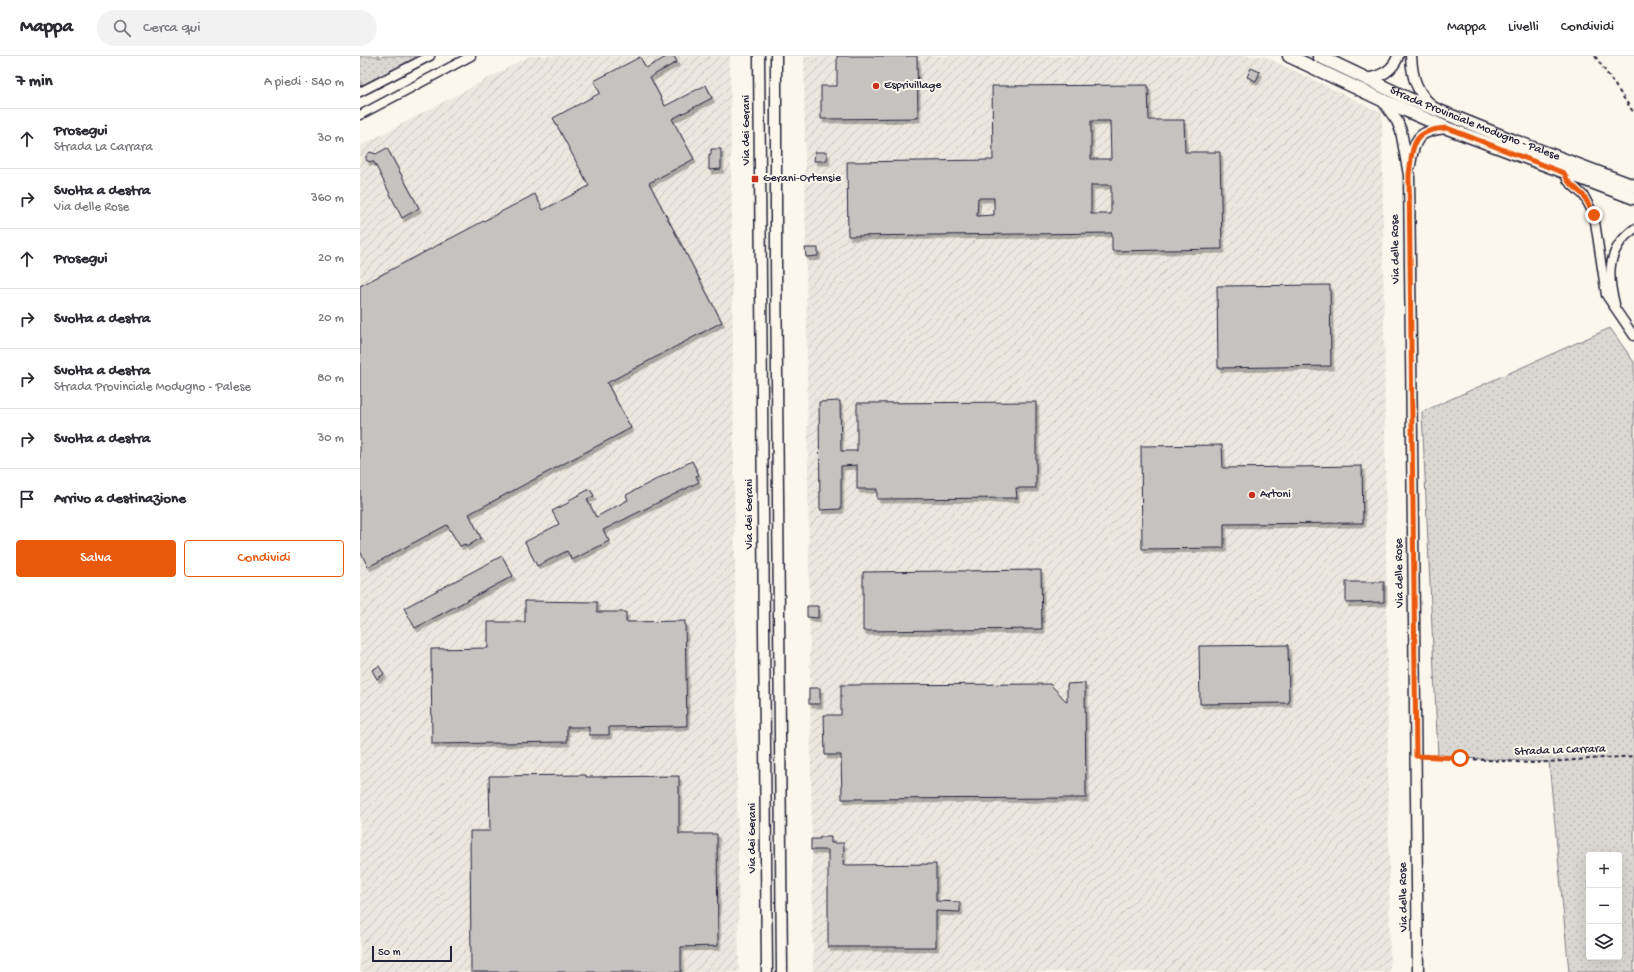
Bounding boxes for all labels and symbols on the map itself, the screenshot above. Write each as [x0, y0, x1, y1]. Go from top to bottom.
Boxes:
place label: Esprivillage [884, 79, 942, 93]
marker: Esprivillage [871, 81, 881, 91]
street label: Strada Provinciale Modugno - Palese [1387, 84, 1562, 165]
street label: Via dei Gerani [740, 94, 754, 166]
place label: Gerani-Ortensie [763, 172, 842, 186]
marker: Gerani-Ortensie [750, 174, 760, 184]
route end [1585, 206, 1603, 224]
street label: Via delle Rose [1388, 213, 1404, 285]
street label: Via dei Gerani [743, 478, 757, 550]
place label: Artoni [1260, 488, 1291, 502]
marker: Artoni [1247, 490, 1257, 500]
street label: Via delle Rose [1392, 537, 1408, 609]
street label: Strada La Carrara [1514, 742, 1606, 760]
route start [1451, 749, 1469, 767]
street label: Via dei Gerani [746, 802, 760, 874]
street label: Via delle Rose [1396, 861, 1412, 933]
scale bar [372, 944, 452, 963]

